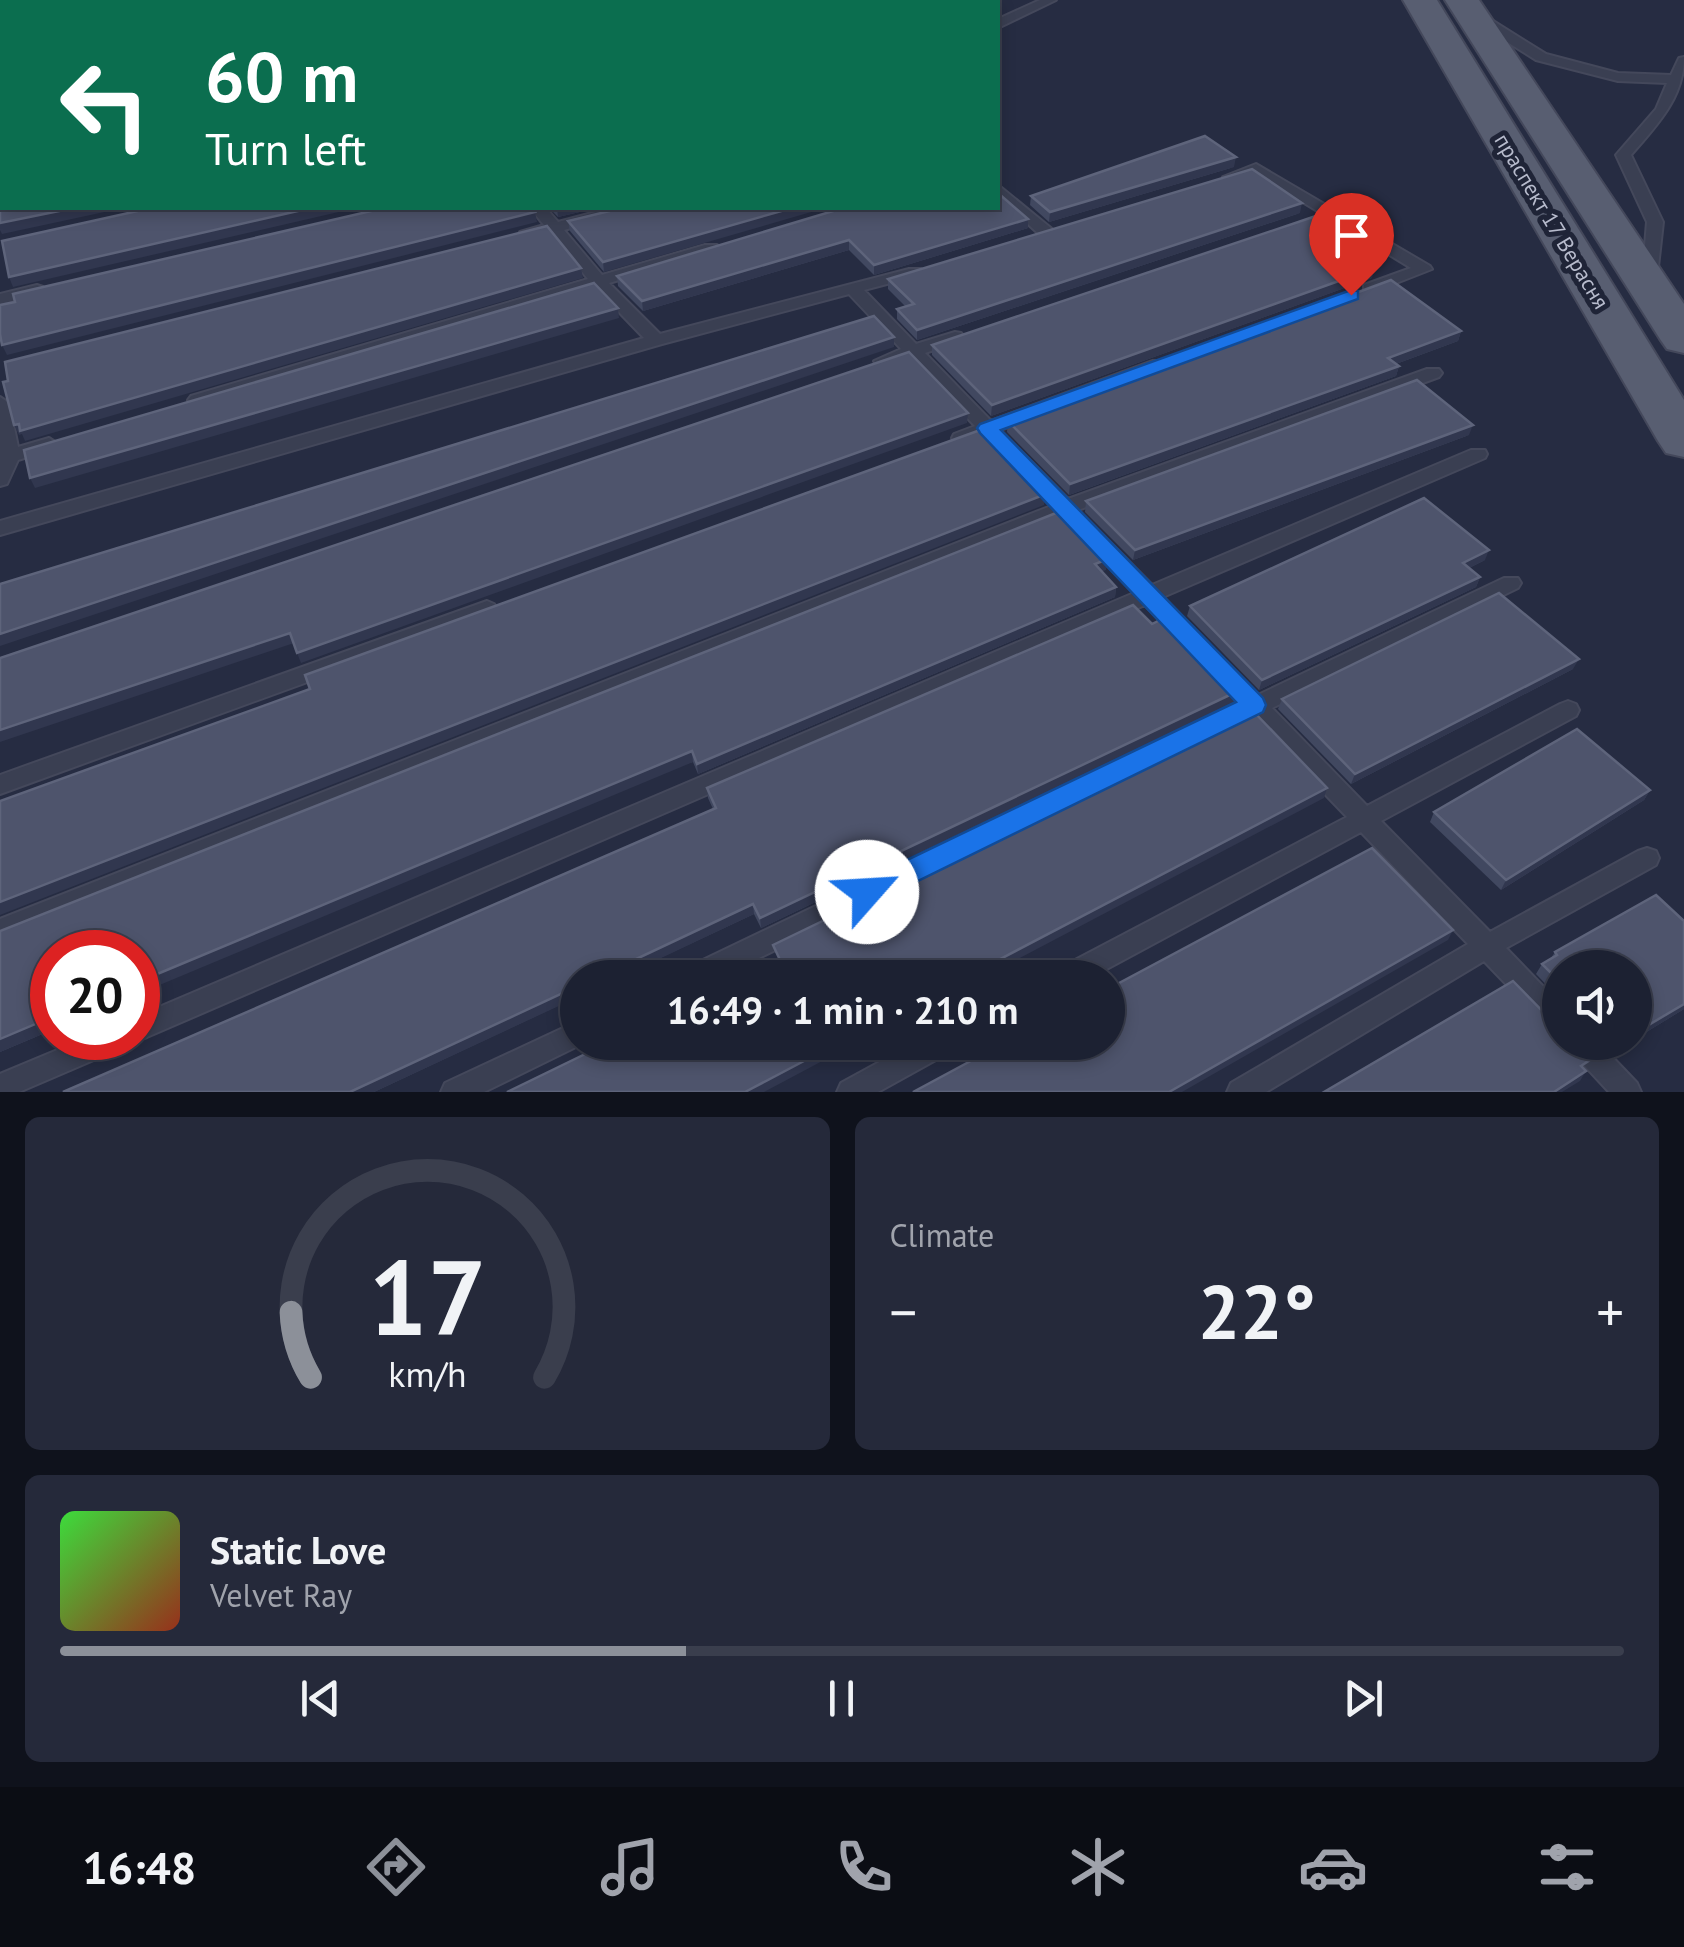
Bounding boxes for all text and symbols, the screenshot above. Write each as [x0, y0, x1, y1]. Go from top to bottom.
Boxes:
text: 60 m [205, 31, 358, 121]
icon: left [40, 40, 170, 170]
text: Turn left [205, 119, 366, 177]
street label: праспект 17 Верасня [1489, 128, 1615, 314]
pin [1309, 193, 1394, 296]
icon: arrive [1324, 208, 1379, 263]
position arrow [815, 840, 919, 944]
speed limit sign: 20 [30, 930, 160, 1060]
map controls [1542, 950, 1652, 1060]
button: sound [1542, 950, 1652, 1060]
text: 16:49 · 1 min · 210 m [667, 985, 1018, 1034]
text: Climate [890, 1214, 994, 1256]
text: 17 [368, 1229, 486, 1364]
text: 22° [1198, 1263, 1316, 1360]
text: − [890, 1276, 917, 1347]
text: + [1596, 1276, 1624, 1347]
text: km/h [388, 1351, 466, 1397]
text: Static Love [210, 1525, 386, 1574]
text: Velvet Ray [210, 1574, 352, 1616]
icon: previous [293, 1671, 348, 1726]
icon: pause [814, 1671, 869, 1726]
icon: next [1336, 1671, 1391, 1726]
icon: directions [361, 1832, 431, 1902]
icon: music [595, 1832, 665, 1902]
icon: phone [829, 1832, 899, 1902]
icon: climate [1063, 1832, 1133, 1902]
icon: car [1298, 1832, 1368, 1902]
icon: filters [1532, 1832, 1602, 1902]
text: 16:48 [82, 1838, 196, 1896]

